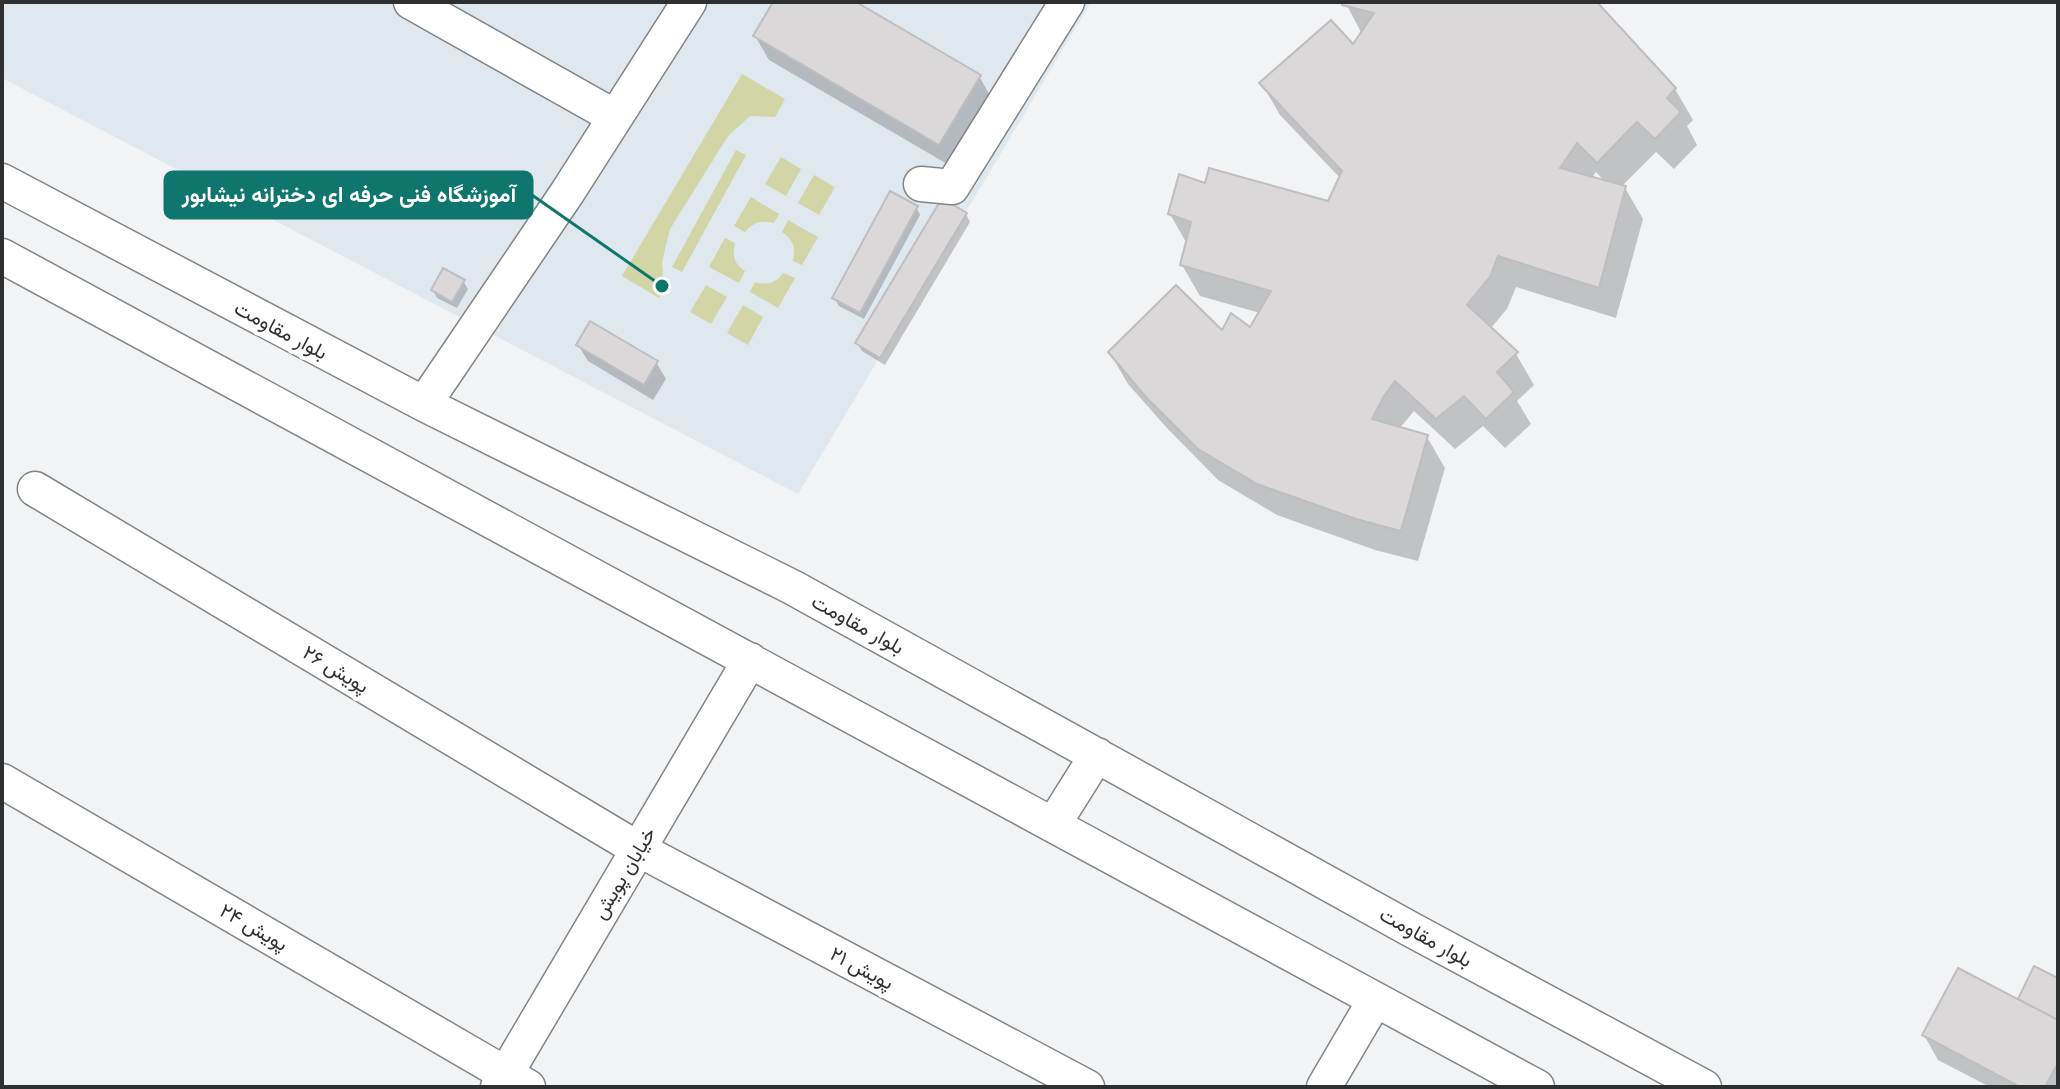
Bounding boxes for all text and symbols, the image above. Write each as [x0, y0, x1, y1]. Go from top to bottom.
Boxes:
callout: آموزشگاه فنی حرفه ای دخترانه نیشابور [165, 172, 532, 218]
text: آموزشگاه فنی حرفه ای دخترانه نیشابور [181, 178, 518, 208]
street label: بلوار مقاومت [230, 294, 333, 365]
street label: بلوار مقاومت [807, 587, 909, 660]
street label: پویش ۲۶ [298, 638, 374, 700]
street label: خیابان پویش [585, 822, 663, 924]
street label: پویش ۲۴ [215, 896, 293, 958]
street label: بلوار مقاومت [1375, 900, 1477, 973]
street label: پویش ۲۱ [825, 940, 899, 996]

